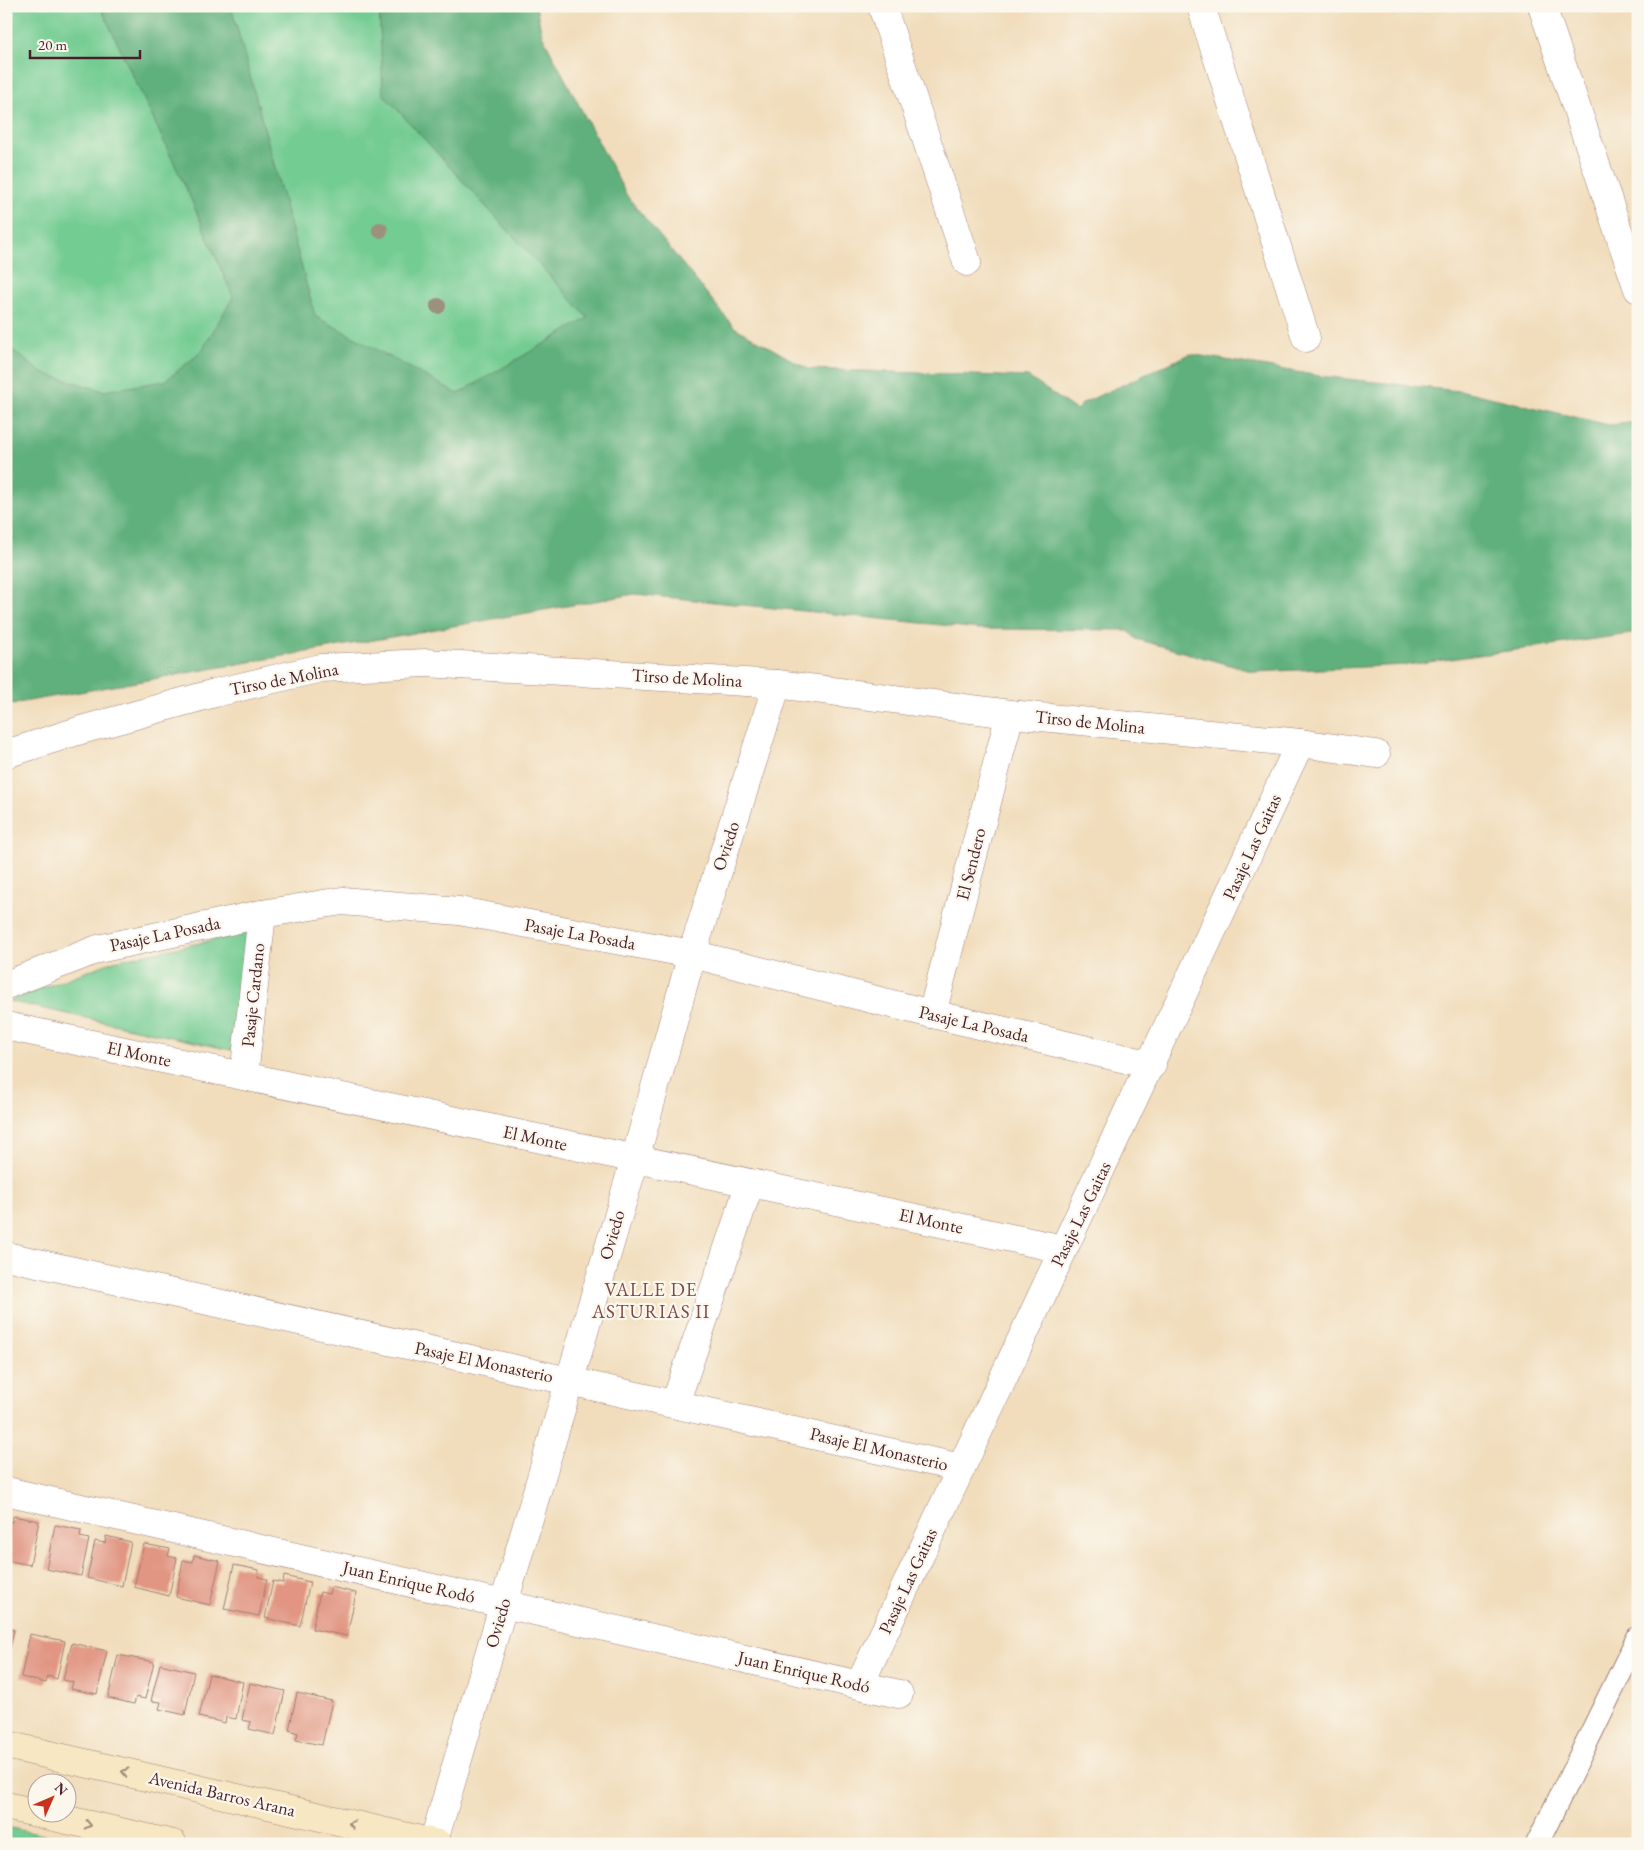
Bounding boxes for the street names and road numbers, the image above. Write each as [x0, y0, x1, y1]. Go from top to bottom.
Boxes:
street label: Tirso de Molina [227, 657, 341, 700]
street label: Tirso de Molina [631, 663, 744, 692]
street label: Tirso de Molina [1034, 704, 1147, 739]
street label: Pasaje Las Gaitas [1217, 790, 1286, 903]
street label: Oviedo [707, 818, 744, 874]
street label: El Sendero [950, 825, 991, 903]
street label: Pasaje La Posada [108, 910, 223, 956]
street label: Pasaje La Posada [523, 912, 638, 955]
street label: Pasaje Cardano [236, 942, 269, 1048]
street label: Pasaje La Posada [917, 1000, 1032, 1048]
street label: El Monte [105, 1036, 173, 1072]
street label: El Monte [501, 1120, 569, 1156]
street label: Pasaje Las Gaitas [1045, 1157, 1116, 1270]
street label: El Monte [897, 1203, 965, 1239]
street label: Oviedo [593, 1207, 630, 1262]
street label: Pasaje El Monasterio [413, 1336, 556, 1387]
street label: Pasaje El Monasterio [808, 1421, 951, 1476]
street label: Pasaje Las Gaitas [873, 1524, 942, 1637]
street label: Juan Enrique Rodó [339, 1555, 478, 1608]
street label: Oviedo [479, 1595, 516, 1650]
street label: Juan Enrique Rodó [734, 1645, 873, 1698]
street label: Avenida Barros Arana [146, 1765, 299, 1822]

